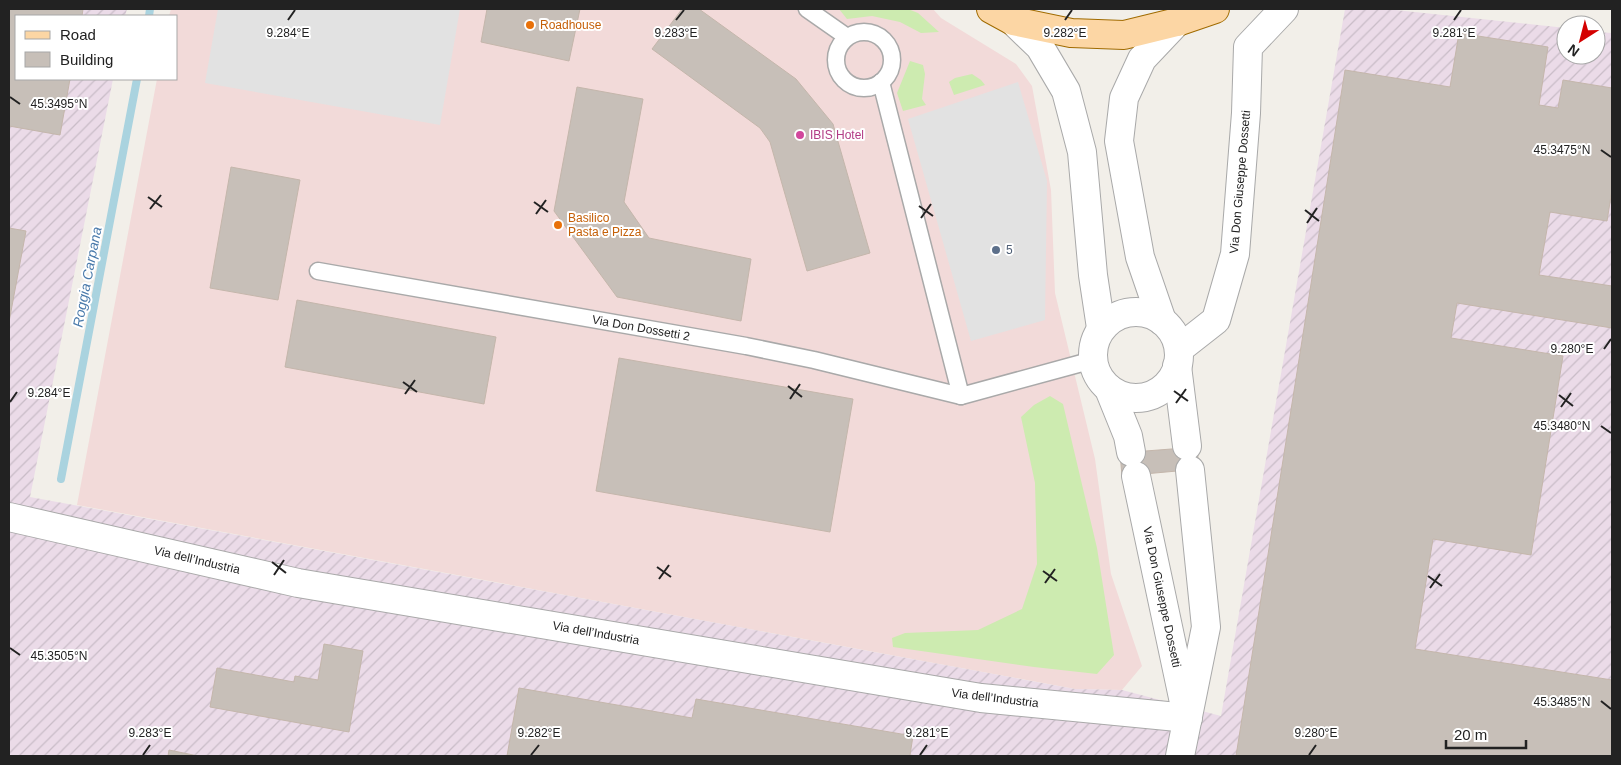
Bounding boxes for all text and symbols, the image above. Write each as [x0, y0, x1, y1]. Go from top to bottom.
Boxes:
legend [15, 15, 178, 80]
north arrow [1556, 15, 1606, 65]
place label: Roadhouse [540, 18, 602, 32]
marker: Roadhouse [524, 19, 536, 31]
text: Road [60, 26, 96, 43]
text: 9.284°E [267, 26, 309, 40]
text: 9.283°E [655, 26, 697, 40]
text: 9.282°E [1044, 26, 1086, 40]
text: 9.281°E [1433, 26, 1475, 40]
text: N [1565, 41, 1582, 60]
text: Building [60, 51, 113, 68]
text: 45.3495°N [31, 97, 87, 111]
street label: Via Don Giuseppe Dossetti [1227, 110, 1253, 254]
place label: IBIS Hotel [810, 128, 864, 142]
marker: IBIS Hotel [794, 129, 806, 141]
text: 45.3475°N [1534, 143, 1590, 157]
place label: Basilico Pasta e Pizza [568, 211, 642, 239]
marker: Basilico Pasta e Pizza [552, 219, 564, 231]
water label: Roggia Carpana [69, 225, 105, 329]
place label: 5 [1006, 243, 1013, 257]
marker: 5 [990, 244, 1002, 256]
street label: Via Don Dossetti 2 [591, 312, 691, 344]
text: 9.280°E [1551, 342, 1593, 356]
text: 9.284°E [28, 386, 70, 400]
text: 45.3480°N [1534, 419, 1590, 433]
street label: Via Don Giuseppe Dossetti [1140, 525, 1184, 669]
street label: Via dell’Industria [153, 543, 242, 577]
street label: Via dell’Industria [552, 618, 641, 648]
text: 45.3505°N [31, 649, 87, 663]
street label: Via dell’Industria [951, 686, 1040, 710]
text: 45.3485°N [1534, 695, 1590, 709]
scale bar [1446, 718, 1526, 750]
text: 9.283°E [129, 726, 171, 740]
text: 9.282°E [518, 726, 560, 740]
text: 9.281°E [906, 726, 948, 740]
text: 9.280°E [1295, 726, 1337, 740]
text: 20 m [1454, 726, 1487, 743]

